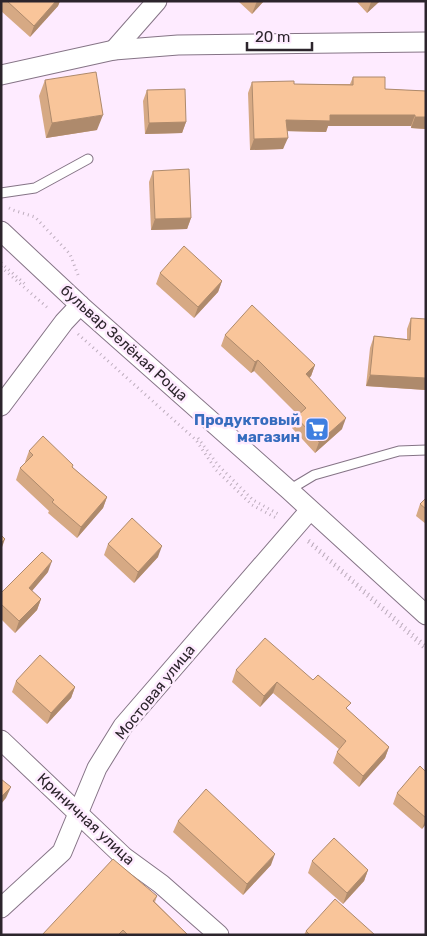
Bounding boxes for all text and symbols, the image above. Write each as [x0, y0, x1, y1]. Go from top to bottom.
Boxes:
scale bar [247, 20, 312, 52]
text: 20 m [255, 28, 290, 46]
street label: бульвар Зелёная Роща [57, 281, 191, 405]
place label: Продуктовый магазин [194, 411, 300, 446]
supermarket icon: Продуктовый магазин [304, 416, 330, 442]
street label: Мостовая улица [111, 641, 199, 743]
street label: Криничная улица [34, 769, 138, 869]

